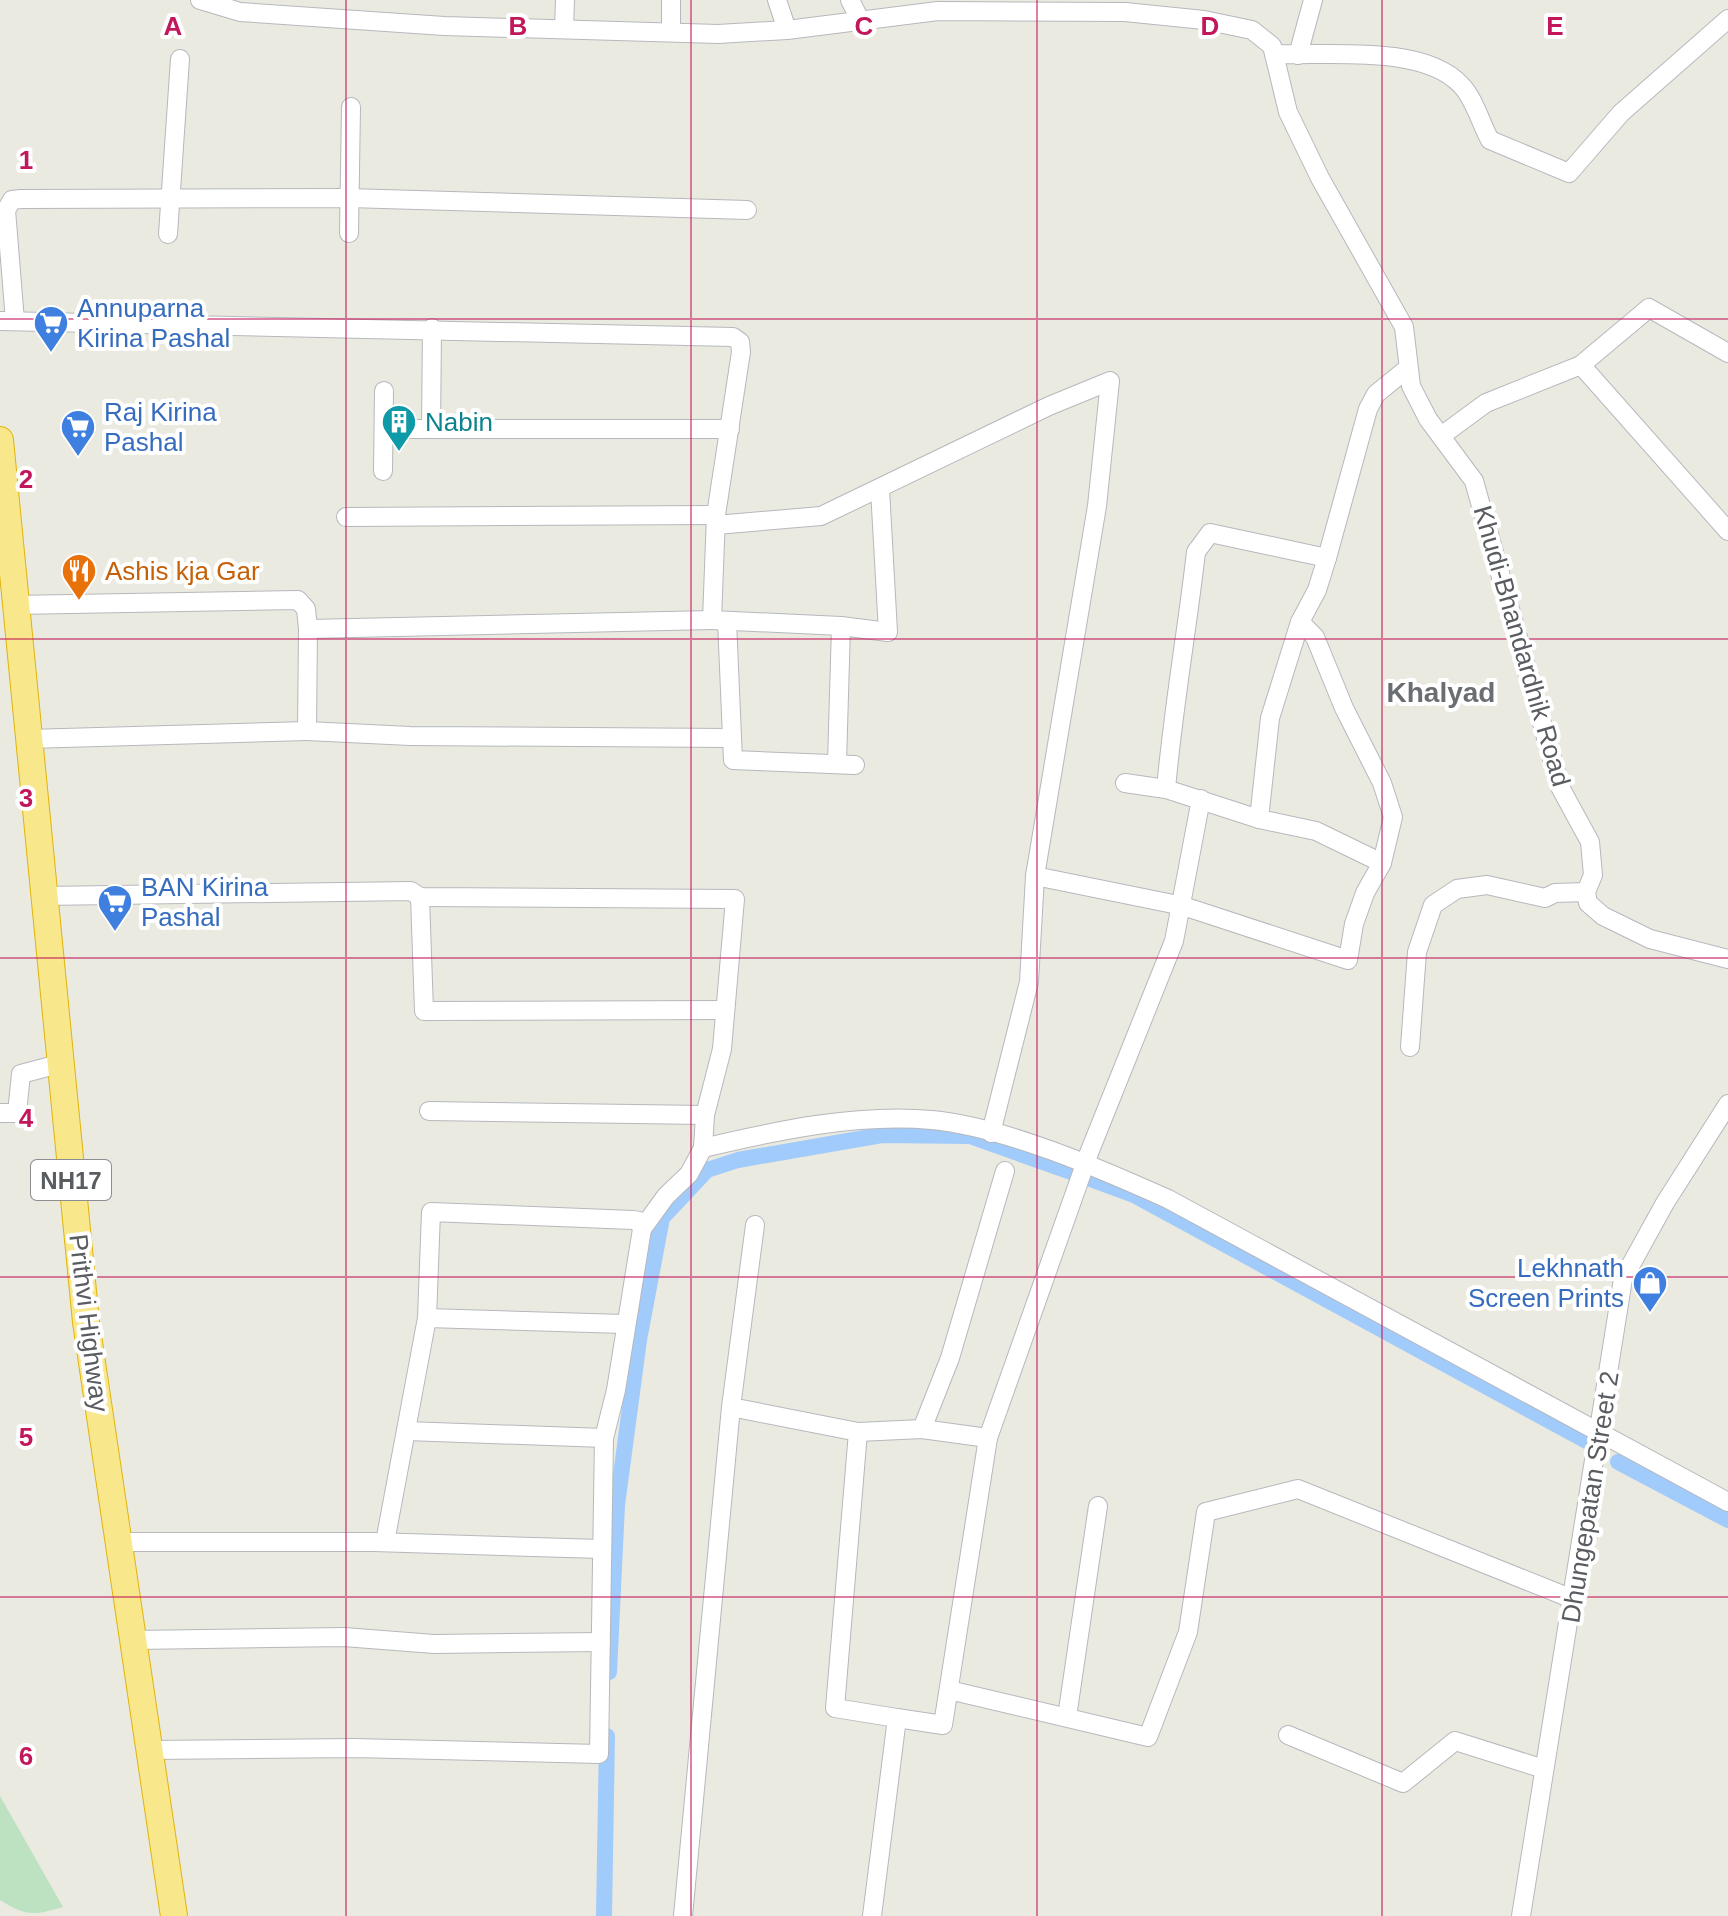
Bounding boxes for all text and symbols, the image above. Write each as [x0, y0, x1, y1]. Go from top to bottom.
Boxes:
text: A [164, 11, 183, 41]
text: B [509, 11, 527, 41]
text: C [855, 11, 874, 41]
text: D [1201, 11, 1219, 41]
text: E [1546, 11, 1564, 41]
text: 1 [19, 145, 33, 175]
place label: Annuparna Kirina Pashal [77, 293, 230, 353]
supermarket icon: Annuparna Kirina Pashal [32, 304, 70, 354]
place label: Raj Kirina Pashal [104, 397, 217, 457]
building icon: Nabin [380, 403, 418, 453]
place label: Nabin [425, 407, 493, 437]
supermarket icon: Raj Kirina Pashal [59, 408, 97, 458]
text: 2 [19, 464, 33, 494]
street label: Khudi-Bhandardhik Road [1468, 502, 1576, 790]
restaurant icon: Ashis kja Gar [60, 552, 98, 602]
place label: Ashis kja Gar [105, 556, 260, 586]
district label: Khalyad [1387, 677, 1495, 708]
text: 3 [19, 783, 33, 813]
place label: BAN Kirina Pashal [141, 872, 269, 932]
supermarket icon: BAN Kirina Pashal [96, 883, 134, 933]
text: 4 [19, 1103, 34, 1133]
road number: NH17 [31, 1160, 111, 1200]
street label: Prithvi Highway [63, 1232, 115, 1414]
place label: Lekhnath Screen Prints [1468, 1253, 1624, 1313]
shop icon: Lekhnath Screen Prints [1631, 1264, 1669, 1314]
street label: Dhungepatan Street 2 [1555, 1369, 1625, 1625]
text: 5 [19, 1422, 33, 1452]
text: 6 [19, 1741, 33, 1771]

